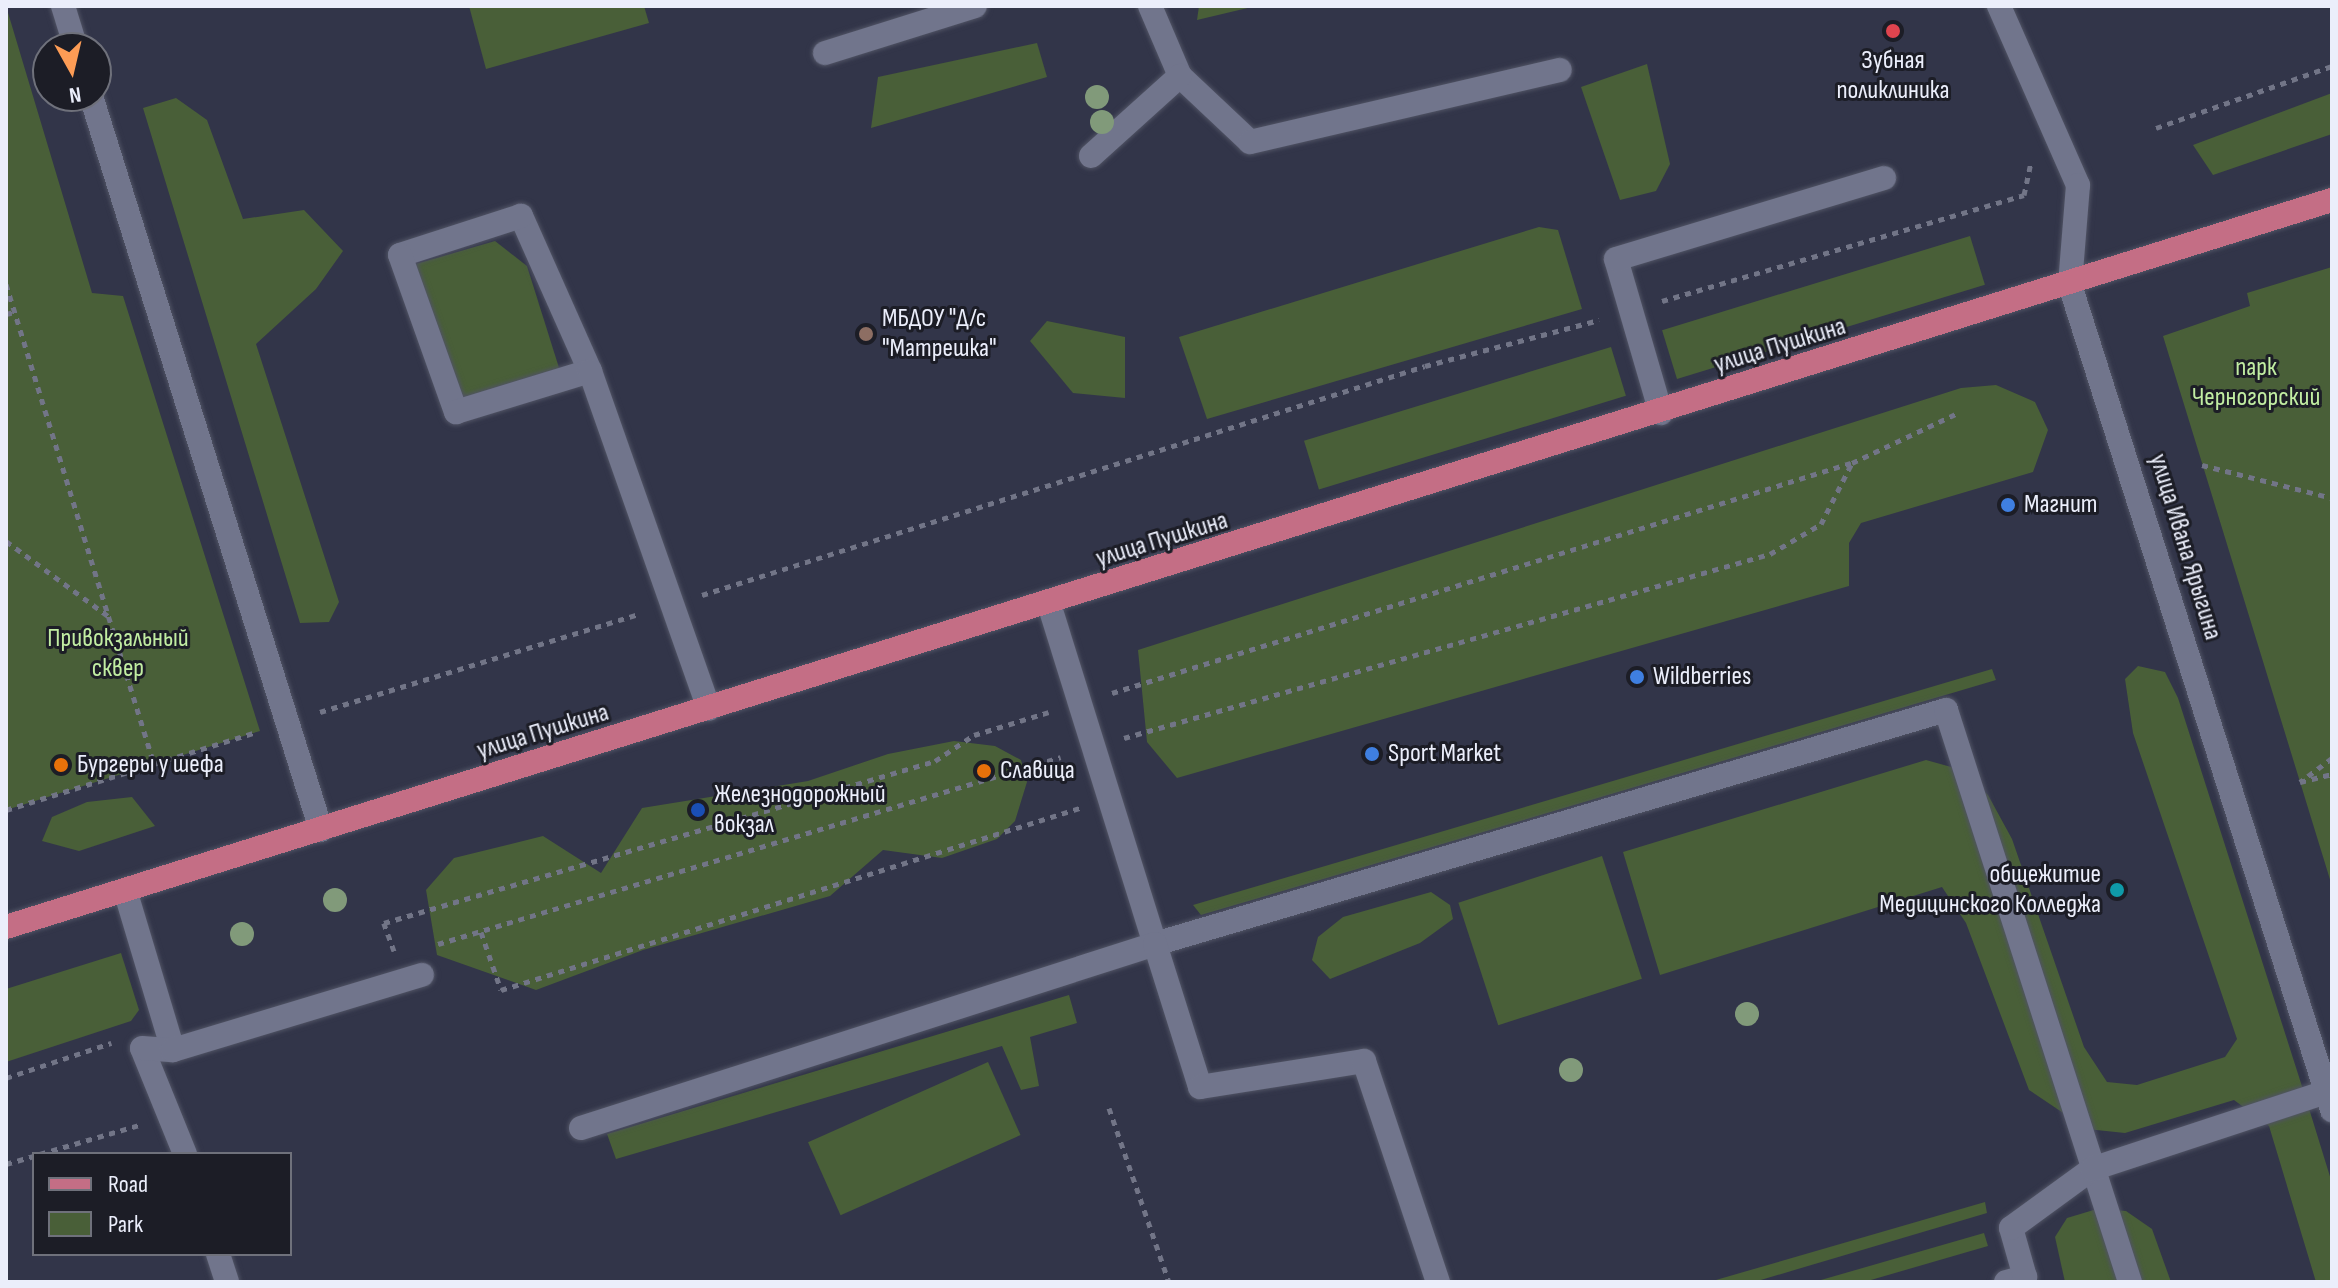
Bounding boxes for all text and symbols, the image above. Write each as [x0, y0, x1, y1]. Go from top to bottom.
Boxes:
marker: Зубная поликлиника [1882, 20, 1904, 42]
north arrow [32, 32, 112, 112]
place label: Зубная поликлиника [1836, 45, 1950, 106]
text: N [67, 80, 83, 108]
place label: МБДОУ "Д/с "Матрешка" [882, 303, 997, 364]
street label: улица Пушкина [1710, 311, 1850, 381]
marker: МБДОУ "Д/с "Матрешка" [857, 325, 875, 343]
park label: парк Черногорский [2192, 352, 2320, 414]
street label: улица Ивана Ярыгина [2142, 450, 2228, 644]
place label: Магнит [2024, 489, 2097, 521]
marker: Магнит [1999, 496, 2017, 514]
street label: улица Пушкина [1092, 505, 1232, 575]
park label: Привокзальный сквер [47, 623, 189, 684]
place label: Wildberries [1653, 661, 1751, 693]
marker: Wildberries [1628, 668, 1646, 686]
street label: улица Пушкина [473, 697, 613, 767]
place label: Sport Market [1388, 738, 1501, 770]
marker: Sport Market [1363, 745, 1381, 763]
place label: Бургеры у шефа [77, 749, 224, 781]
place label: Славица [1000, 755, 1075, 787]
marker: Бургеры у шефа [52, 756, 70, 774]
marker: Славица [975, 762, 993, 780]
place label: Железнодорожный вокзал [714, 779, 886, 840]
marker: Железнодорожный вокзал [689, 801, 707, 819]
place label: общежитие Медицинского Колледжа [1879, 859, 2101, 920]
marker: общежитие Медицинского Колледжа [2108, 881, 2126, 899]
legend [32, 1152, 292, 1256]
text: Road [108, 1170, 148, 1199]
text: Park [108, 1210, 143, 1239]

